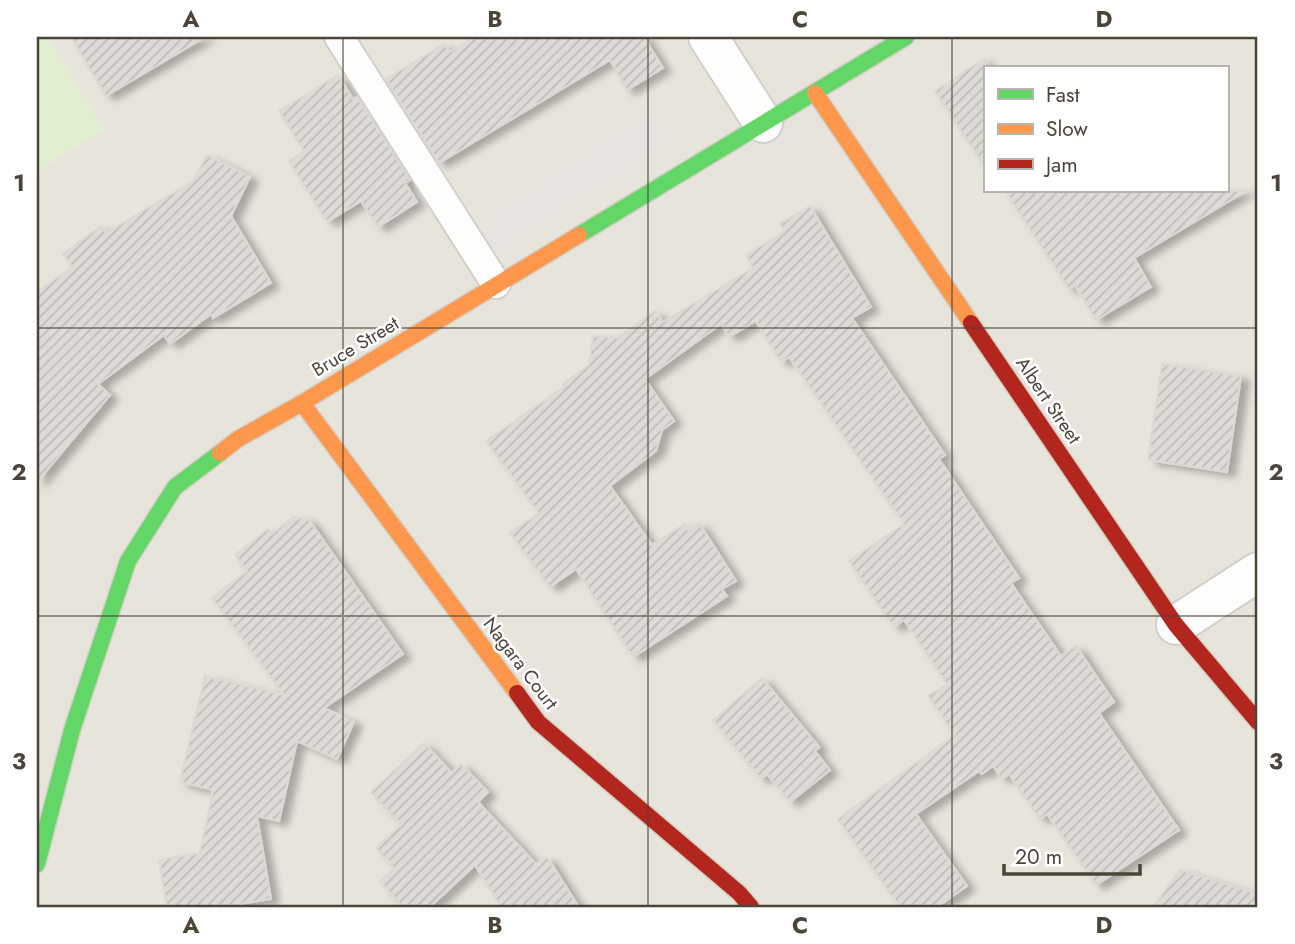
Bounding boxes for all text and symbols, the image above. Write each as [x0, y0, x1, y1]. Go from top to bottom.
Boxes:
text: A [182, 2, 200, 36]
text: B [487, 2, 503, 36]
text: C [792, 2, 808, 36]
text: D [1096, 2, 1113, 36]
legend [984, 66, 1228, 192]
text: Fast [1046, 80, 1079, 110]
text: Slow [1046, 114, 1088, 144]
text: Jam [1043, 150, 1078, 180]
text: 1 [13, 166, 25, 200]
text: 1 [1270, 166, 1282, 200]
street label: Bruce Street [307, 310, 404, 383]
street label: Albert Street [1010, 351, 1088, 449]
text: 2 [11, 455, 27, 489]
text: 2 [1268, 455, 1284, 489]
street label: Nagara Court [477, 611, 565, 716]
text: 3 [12, 744, 26, 778]
text: 3 [1269, 744, 1283, 778]
scale bar [1004, 832, 1141, 876]
text: 20 m [1015, 842, 1062, 872]
text: A [182, 908, 200, 942]
text: B [487, 908, 503, 942]
text: C [792, 908, 808, 942]
text: D [1096, 908, 1113, 942]

